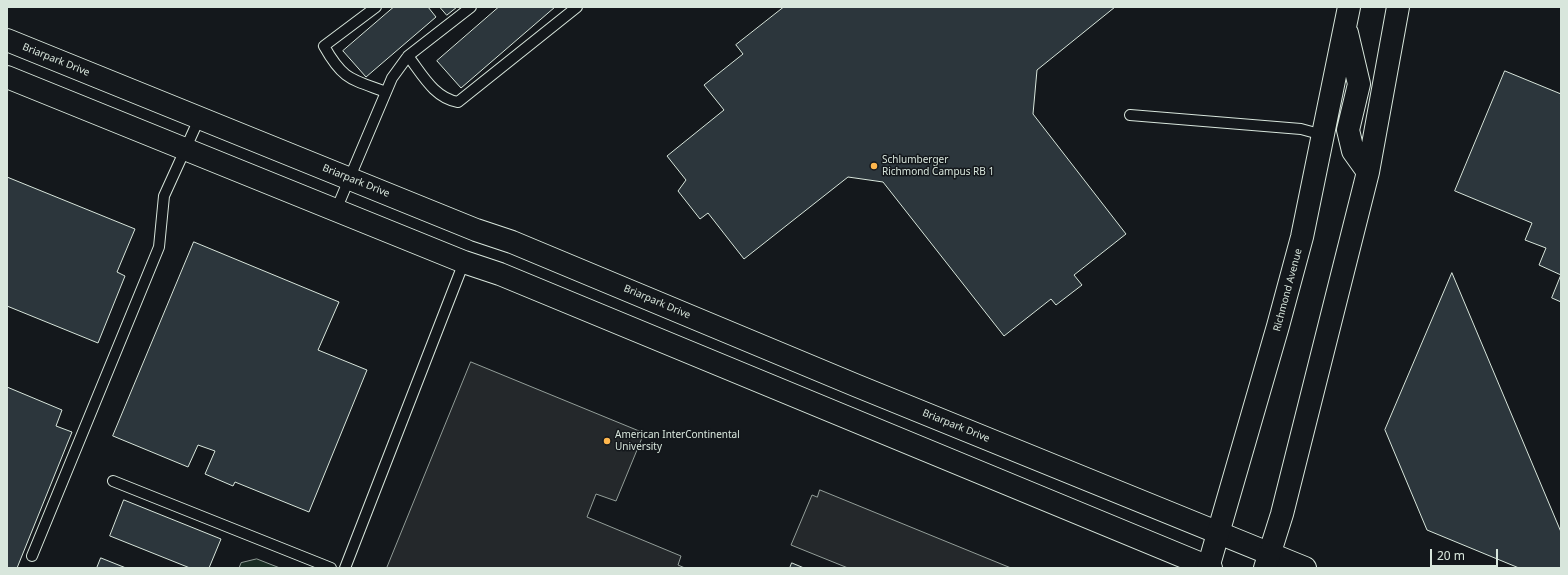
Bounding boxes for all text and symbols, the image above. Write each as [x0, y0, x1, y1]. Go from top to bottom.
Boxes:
street label: Briarpark Drive [21, 41, 91, 79]
place label: Schlumberger Richmond Campus RB 1 [882, 154, 994, 178]
marker: Schlumberger Richmond Campus RB 1 [869, 161, 879, 171]
street label: Briarpark Drive [321, 162, 391, 200]
street label: Richmond Avenue [1271, 247, 1305, 333]
street label: Briarpark Drive [622, 283, 692, 321]
street label: Briarpark Drive [921, 407, 991, 445]
place label: American InterContinental University [615, 429, 740, 452]
marker: American InterContinental University [602, 436, 612, 446]
scale bar [1432, 541, 1500, 567]
text: 20 m [1437, 547, 1465, 564]

